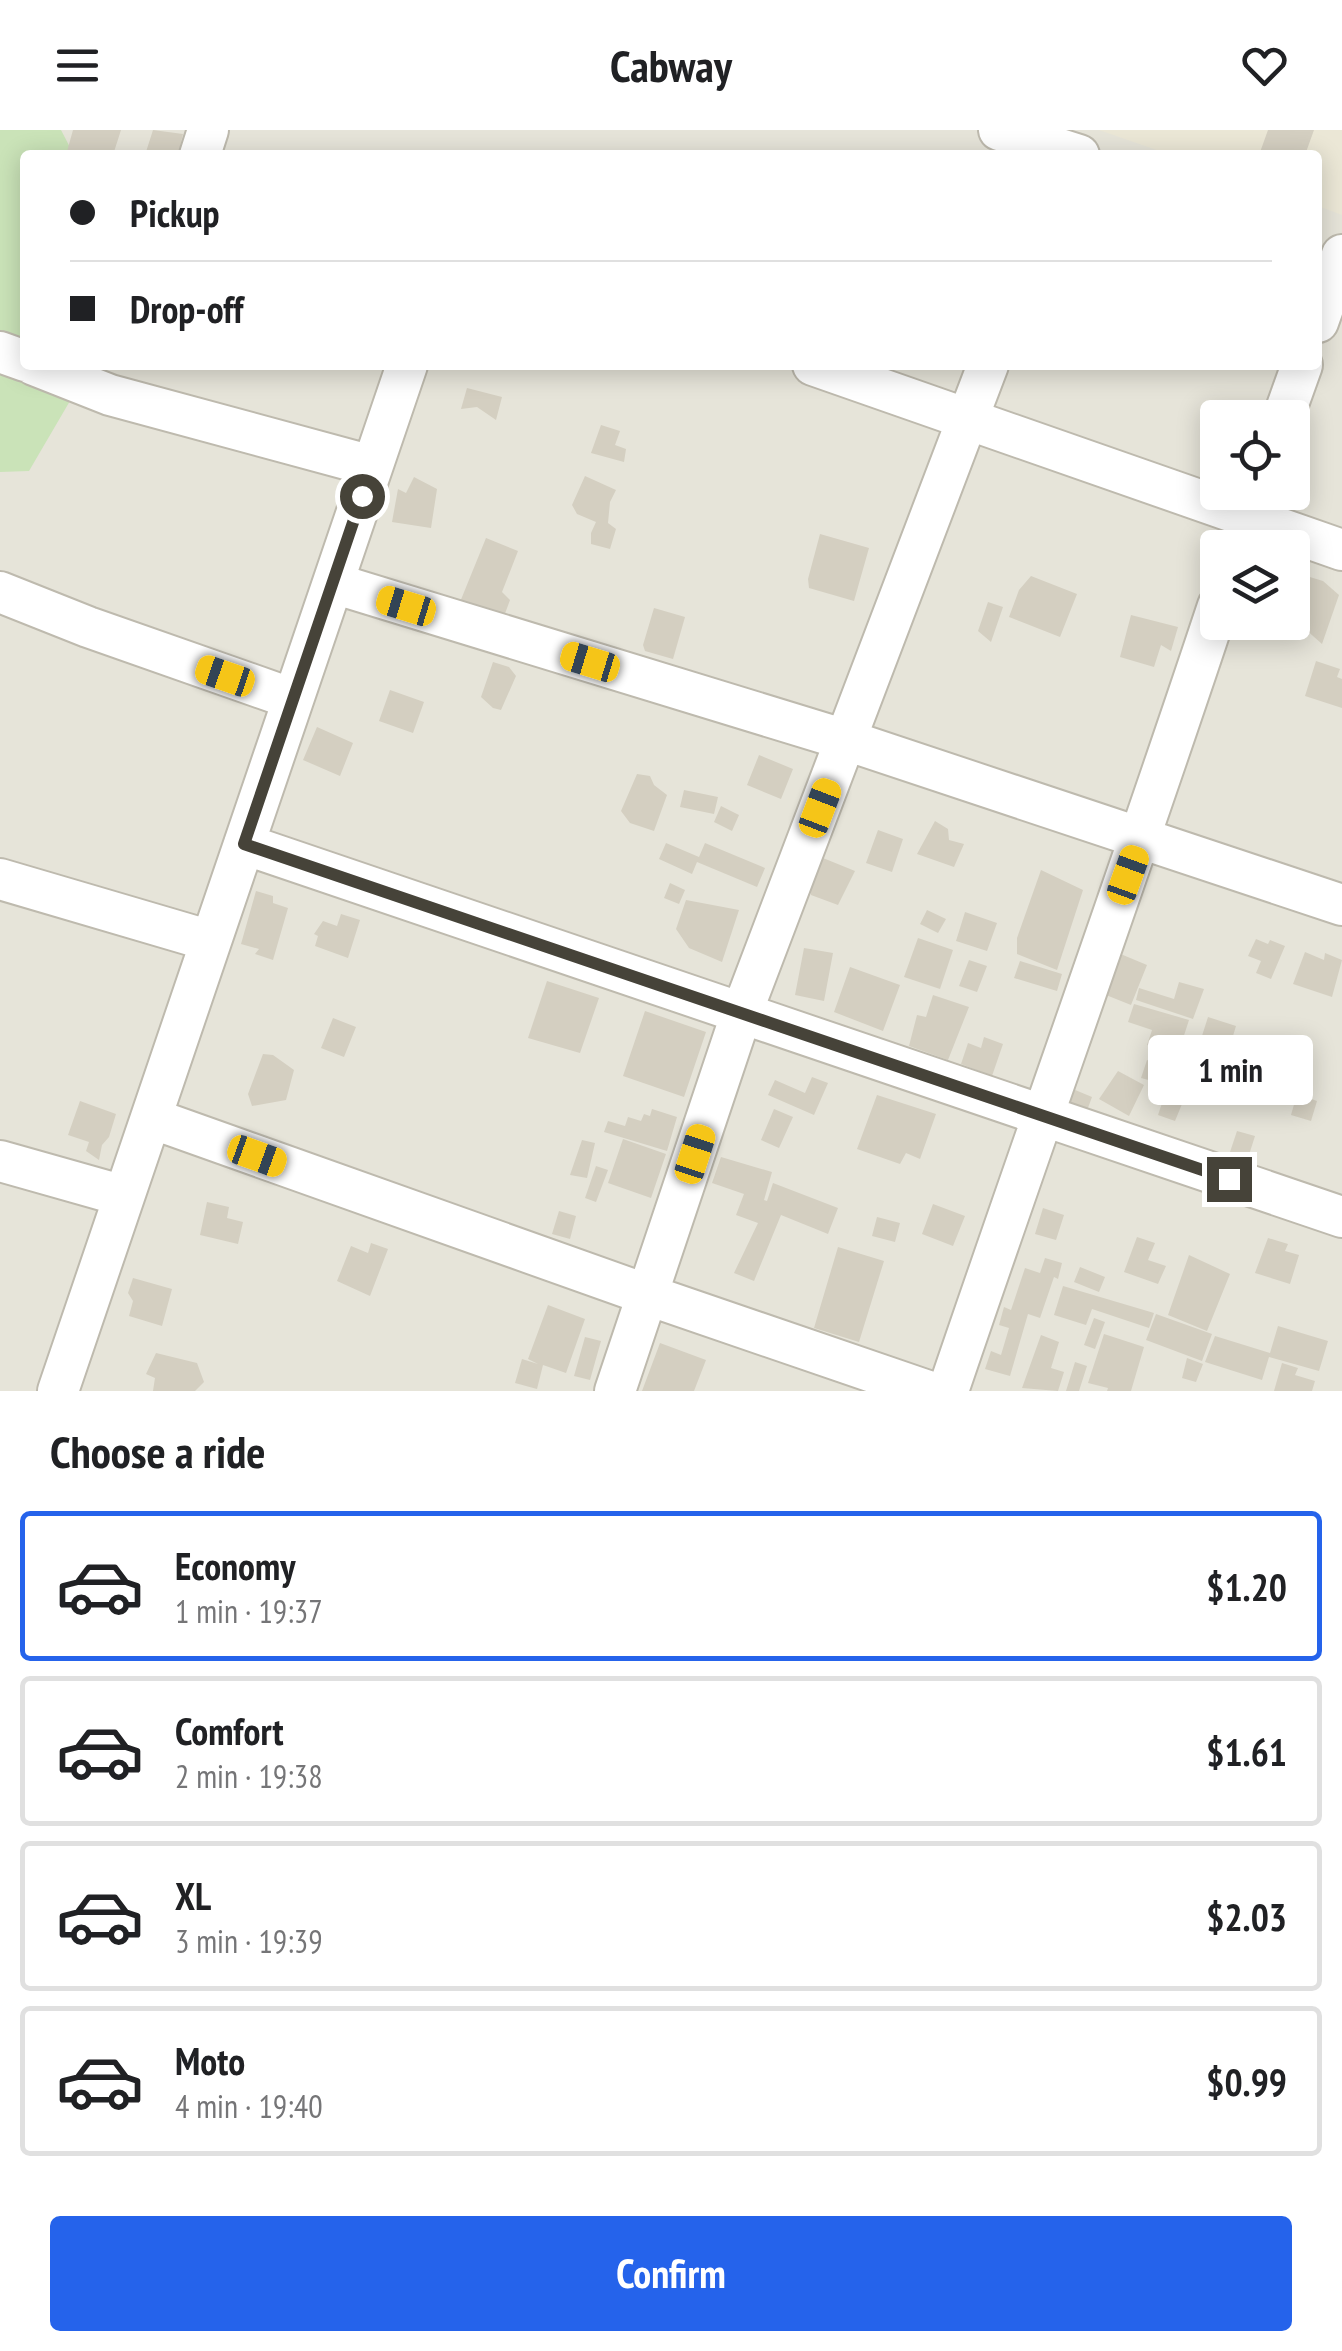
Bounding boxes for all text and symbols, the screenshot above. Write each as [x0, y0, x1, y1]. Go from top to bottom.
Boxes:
text: Cabway [610, 36, 732, 94]
icon: menu [50, 38, 105, 93]
icon: heart [1237, 38, 1292, 93]
text: Pickup [130, 188, 220, 237]
text: Drop-off [130, 284, 244, 333]
map controls [1200, 400, 1310, 640]
button: locate [1200, 400, 1310, 510]
route start [340, 474, 385, 519]
button: layers [1200, 530, 1310, 640]
car [373, 583, 439, 629]
car [557, 639, 623, 685]
car [192, 652, 258, 700]
car [795, 775, 845, 841]
car [1104, 842, 1152, 908]
callout: 1 min [1146, 1034, 1312, 1104]
text: 1 min [1198, 1049, 1263, 1091]
car [671, 1121, 719, 1187]
car [224, 1132, 290, 1180]
route end [1207, 1157, 1252, 1202]
text: Choose a ride [50, 1422, 265, 1480]
icon: car [55, 1541, 145, 1631]
text: Economy [175, 1541, 295, 1590]
text: $1.20 [1206, 1562, 1287, 1611]
text: 1 min · 19:37 [175, 1590, 323, 1632]
icon: car [55, 1706, 145, 1796]
text: Comfort [175, 1706, 284, 1755]
text: $1.61 [1206, 1727, 1287, 1776]
text: 2 min · 19:38 [175, 1755, 323, 1797]
icon: car [55, 1871, 145, 1961]
text: XL [175, 1871, 211, 1920]
text: $2.03 [1206, 1892, 1287, 1941]
text: 3 min · 19:39 [175, 1920, 323, 1962]
icon: car [55, 2036, 145, 2126]
text: Moto [175, 2036, 245, 2085]
text: $0.99 [1206, 2057, 1287, 2106]
text: 4 min · 19:40 [175, 2085, 323, 2127]
button: Confirm [50, 2216, 1292, 2331]

